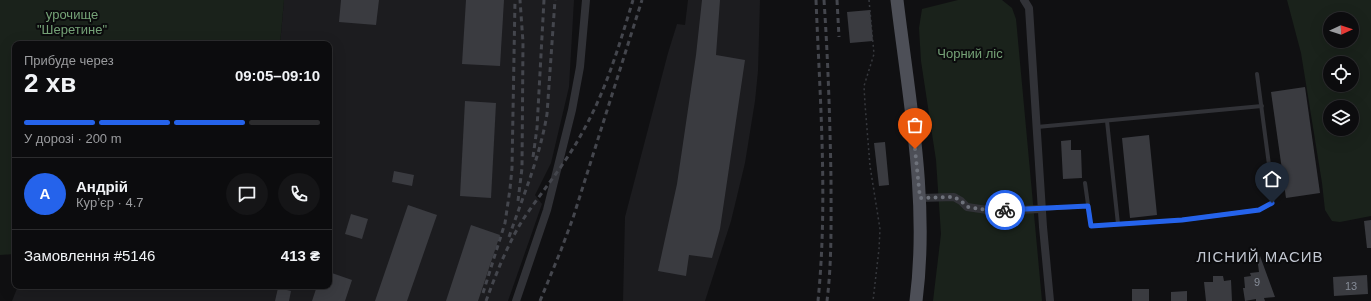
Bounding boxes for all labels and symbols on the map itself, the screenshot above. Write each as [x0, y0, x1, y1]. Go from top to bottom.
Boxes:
park label: урочище "Шеретине" [37, 7, 107, 37]
north arrow [1323, 12, 1359, 48]
park label: Чорний ліс [937, 46, 1003, 61]
pin [898, 108, 932, 149]
pin [1255, 162, 1289, 203]
courier [985, 190, 1025, 230]
district label: ЛІСНИЙ МАСИВ [1196, 248, 1324, 265]
house number: 9 [1254, 276, 1260, 288]
house number: 13 [1345, 280, 1357, 292]

